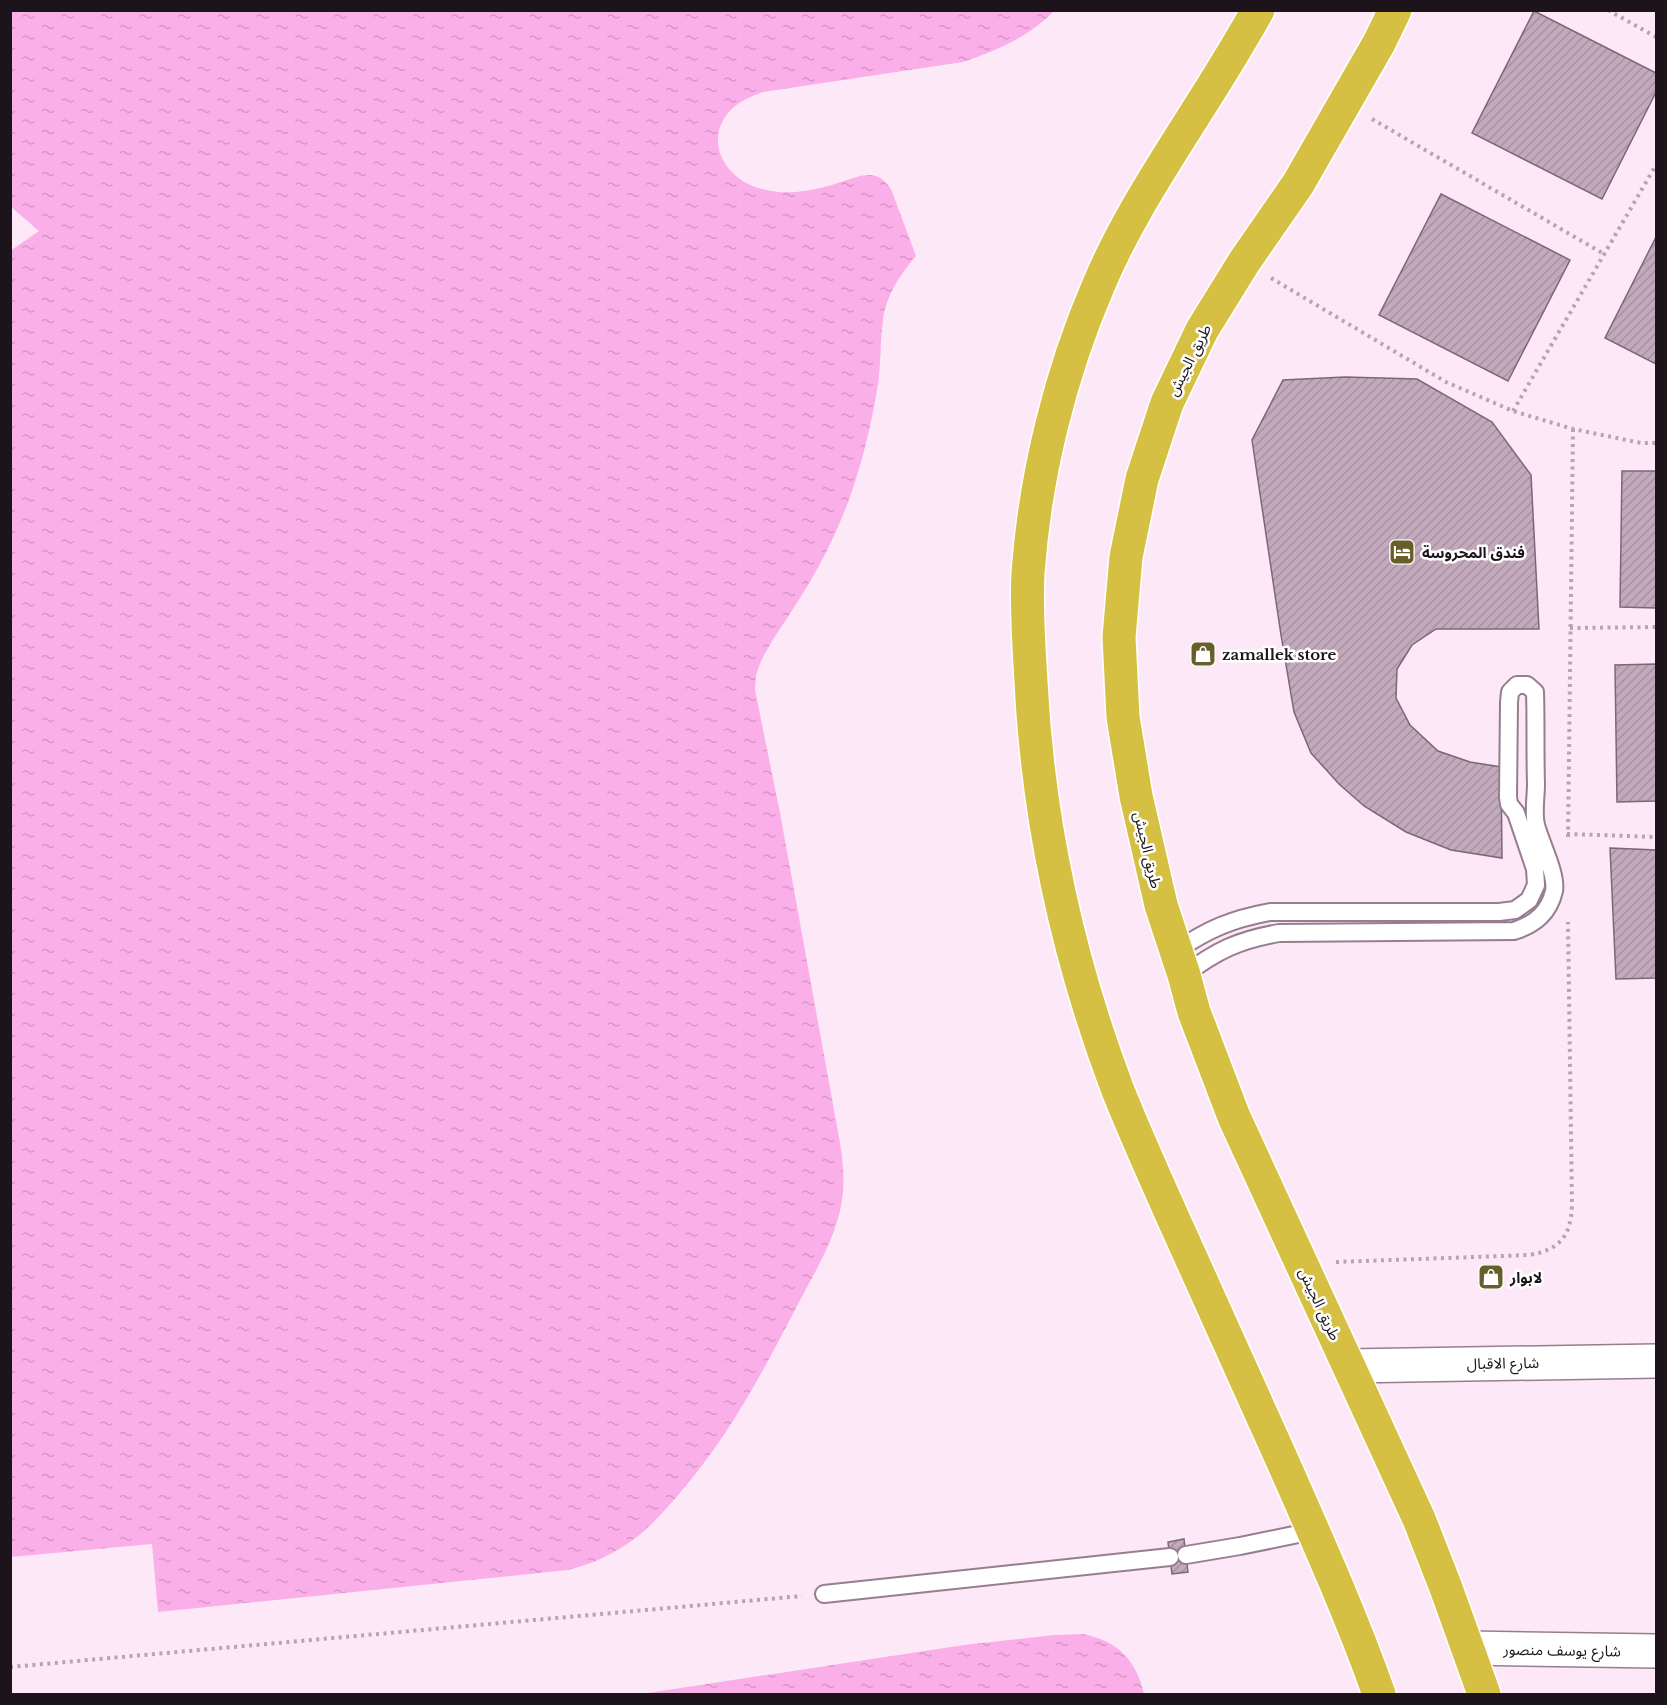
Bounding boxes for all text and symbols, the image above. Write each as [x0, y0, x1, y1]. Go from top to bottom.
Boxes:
street label: طريق الجيش [1163, 321, 1216, 400]
hotel icon: فندق المحروسة [1387, 537, 1417, 567]
place label: فندق المحروسة [1422, 543, 1525, 562]
shop icon: zamallek store [1188, 639, 1218, 669]
place label: zamallek store [1222, 645, 1336, 664]
street label: طريق الجيش [1129, 810, 1166, 890]
shop icon: لابوار [1476, 1262, 1506, 1292]
street label: طريق الجيش [1294, 1265, 1345, 1344]
place label: لابوار [1509, 1268, 1542, 1287]
street label: شارع الاقبال [1467, 1353, 1540, 1376]
street label: شارع يوسف منصور [1502, 1639, 1621, 1664]

